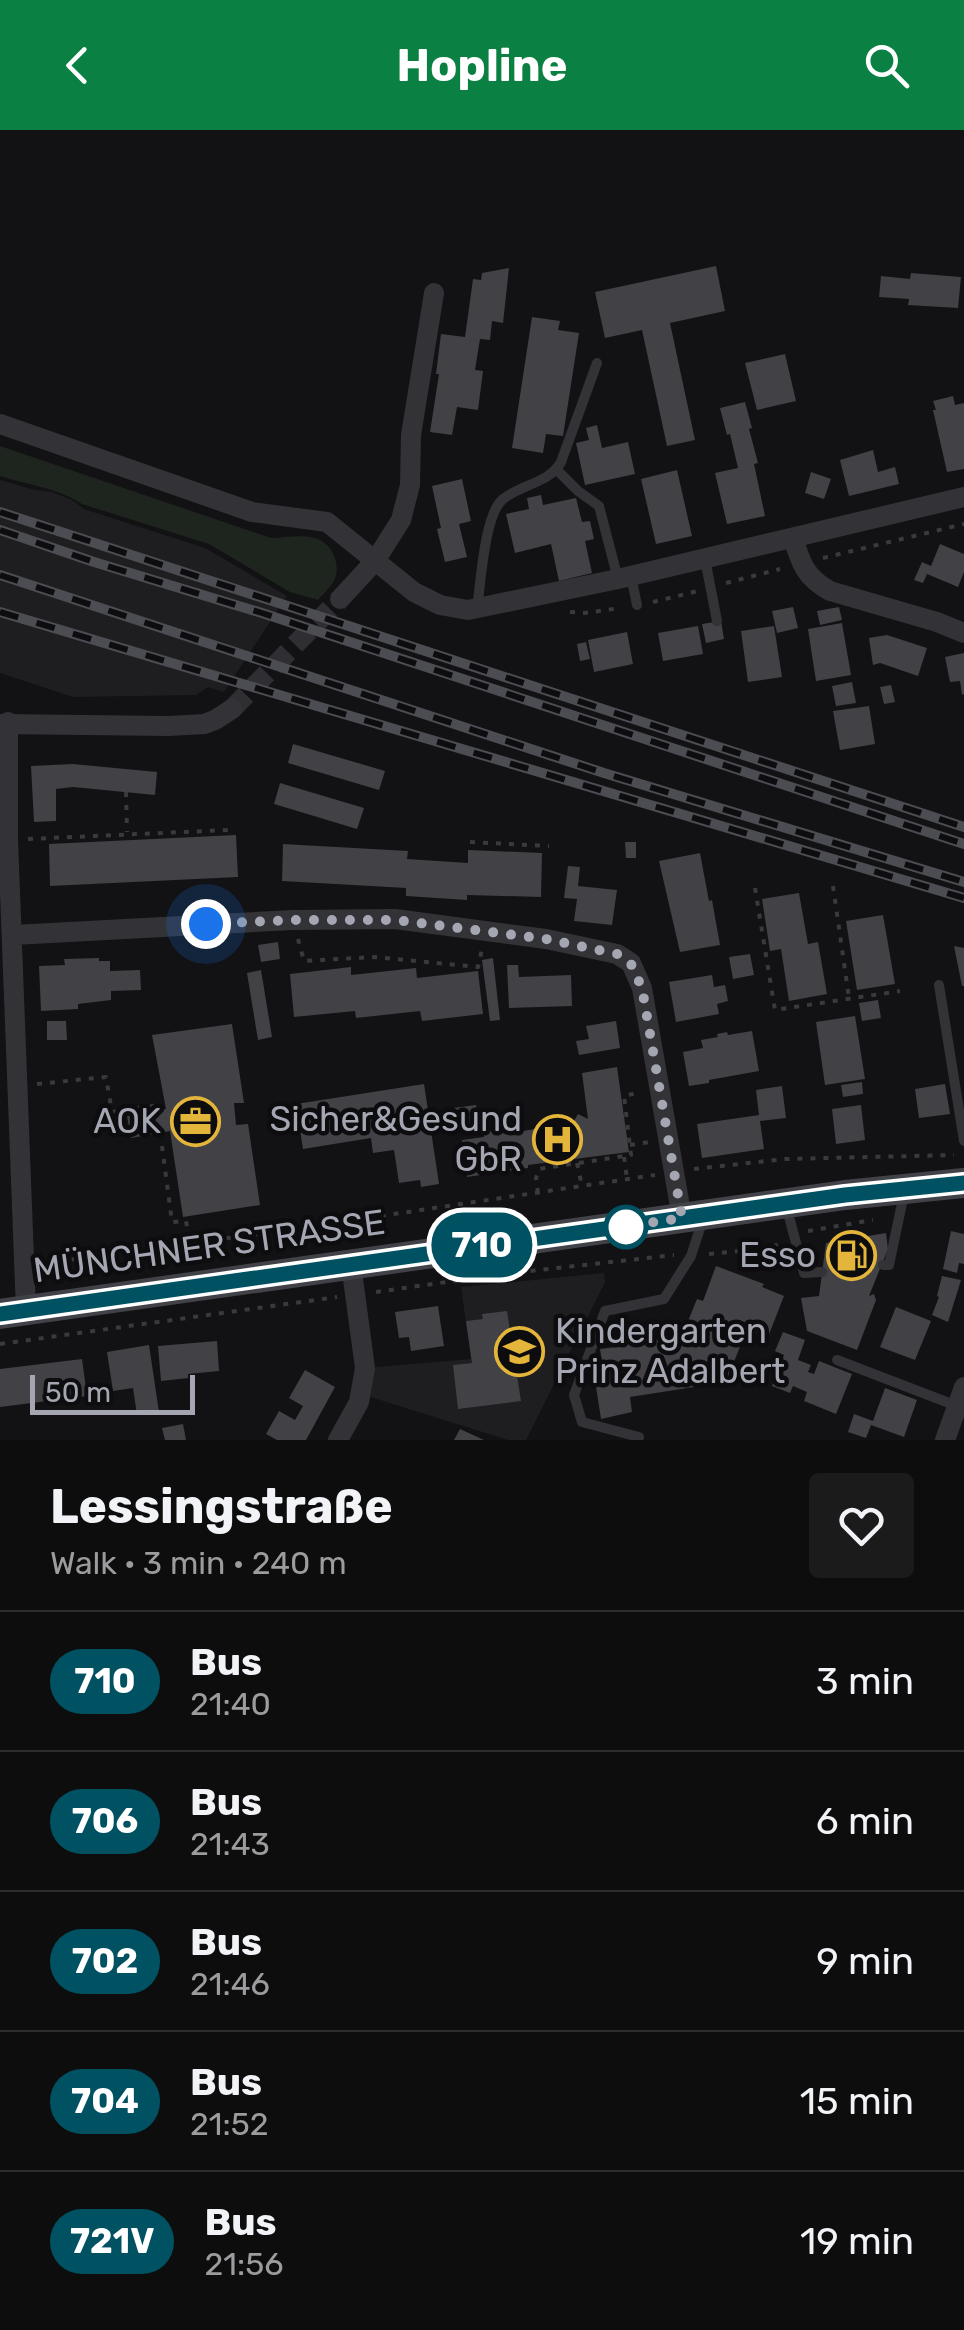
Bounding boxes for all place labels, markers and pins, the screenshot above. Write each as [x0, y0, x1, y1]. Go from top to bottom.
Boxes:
office icon: AOK [170, 1095, 222, 1147]
place label: Sicher&Gesund GbR [270, 1098, 522, 1180]
place label: AOK [93, 1100, 161, 1142]
hospital icon: Sicher&Gesund GbR [531, 1113, 583, 1165]
unlabelled marker [605, 1206, 647, 1248]
fuel station icon: Esso [825, 1229, 877, 1281]
place label: Esso [739, 1234, 816, 1276]
place label: Kindergarten Prinz Adalbert [555, 1310, 785, 1392]
school or university icon: Kindergarten Prinz Adalbert [494, 1325, 546, 1377]

